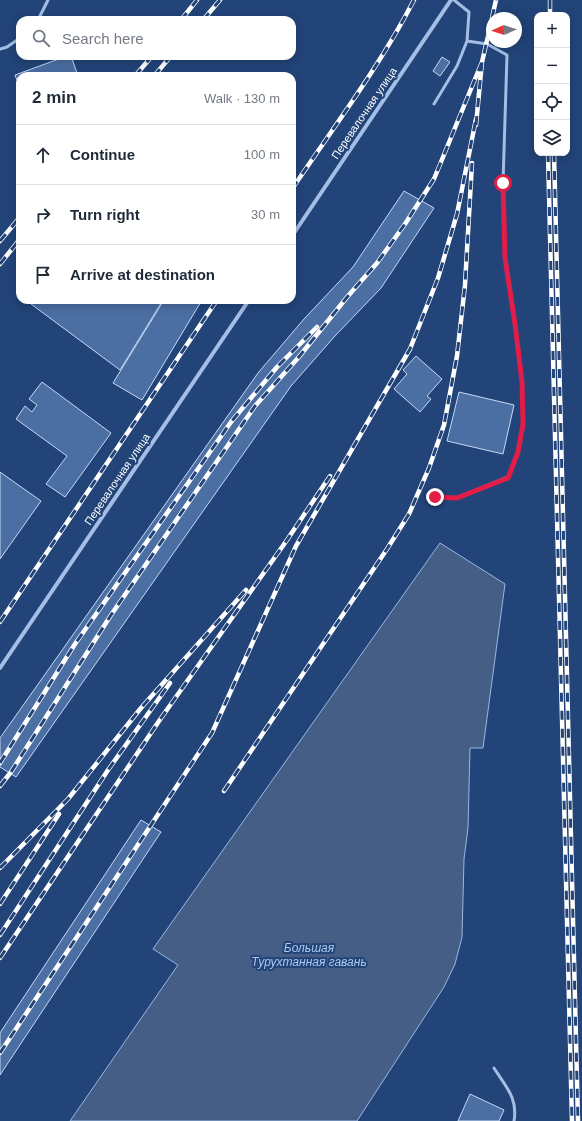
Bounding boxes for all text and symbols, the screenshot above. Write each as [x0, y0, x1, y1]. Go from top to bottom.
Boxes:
north arrow [486, 12, 522, 48]
map controls [534, 12, 570, 156]
button: + [534, 12, 570, 48]
search box [16, 16, 296, 60]
icon: search [30, 27, 52, 49]
text: Search here [62, 30, 144, 47]
button: − [534, 48, 570, 84]
street label: Перевалочная улица [329, 64, 400, 161]
button: locate [534, 84, 570, 120]
text: 2 min [32, 88, 76, 107]
text: Walk · 130 m [204, 91, 280, 106]
button: layers [534, 120, 570, 156]
icon: ahead [32, 144, 54, 166]
text: Continue [70, 146, 135, 163]
text: 100 m [244, 147, 280, 162]
route start [494, 174, 512, 192]
icon: right [32, 204, 54, 226]
text: Turn right [70, 206, 140, 223]
text: 30 m [251, 207, 280, 222]
icon: arrive [32, 264, 54, 286]
text: Arrive at destination [70, 266, 215, 283]
street label: Перевалочная улица [82, 430, 153, 527]
route end [426, 488, 444, 506]
water label: Большая Турухтанная гавань [251, 941, 367, 969]

